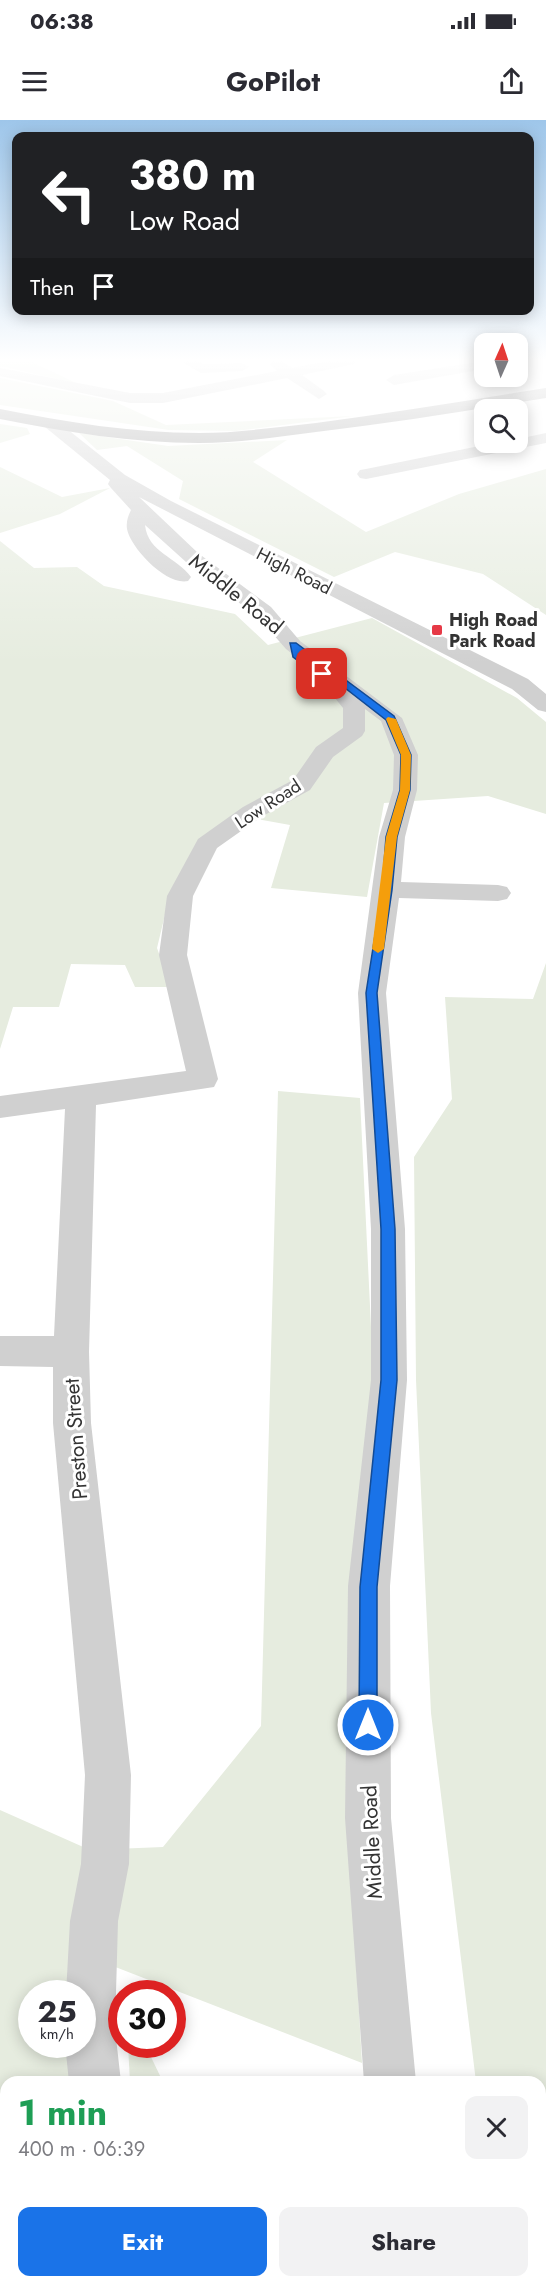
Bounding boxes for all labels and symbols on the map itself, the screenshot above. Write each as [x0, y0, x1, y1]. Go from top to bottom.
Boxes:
north arrow [474, 333, 528, 387]
street label: High Road [252, 541, 336, 601]
street label: Middle Road [182, 547, 290, 641]
place label: High Road Park Road [449, 607, 538, 654]
marker: High Road Park Road [430, 623, 444, 637]
pin [296, 648, 347, 699]
street label: Low Road [230, 773, 306, 835]
street label: Preston Street [57, 1377, 95, 1501]
position arrow [336, 1693, 400, 1757]
street label: Middle Road [354, 1784, 390, 1900]
speed limit sign: 30 [108, 1980, 186, 2058]

